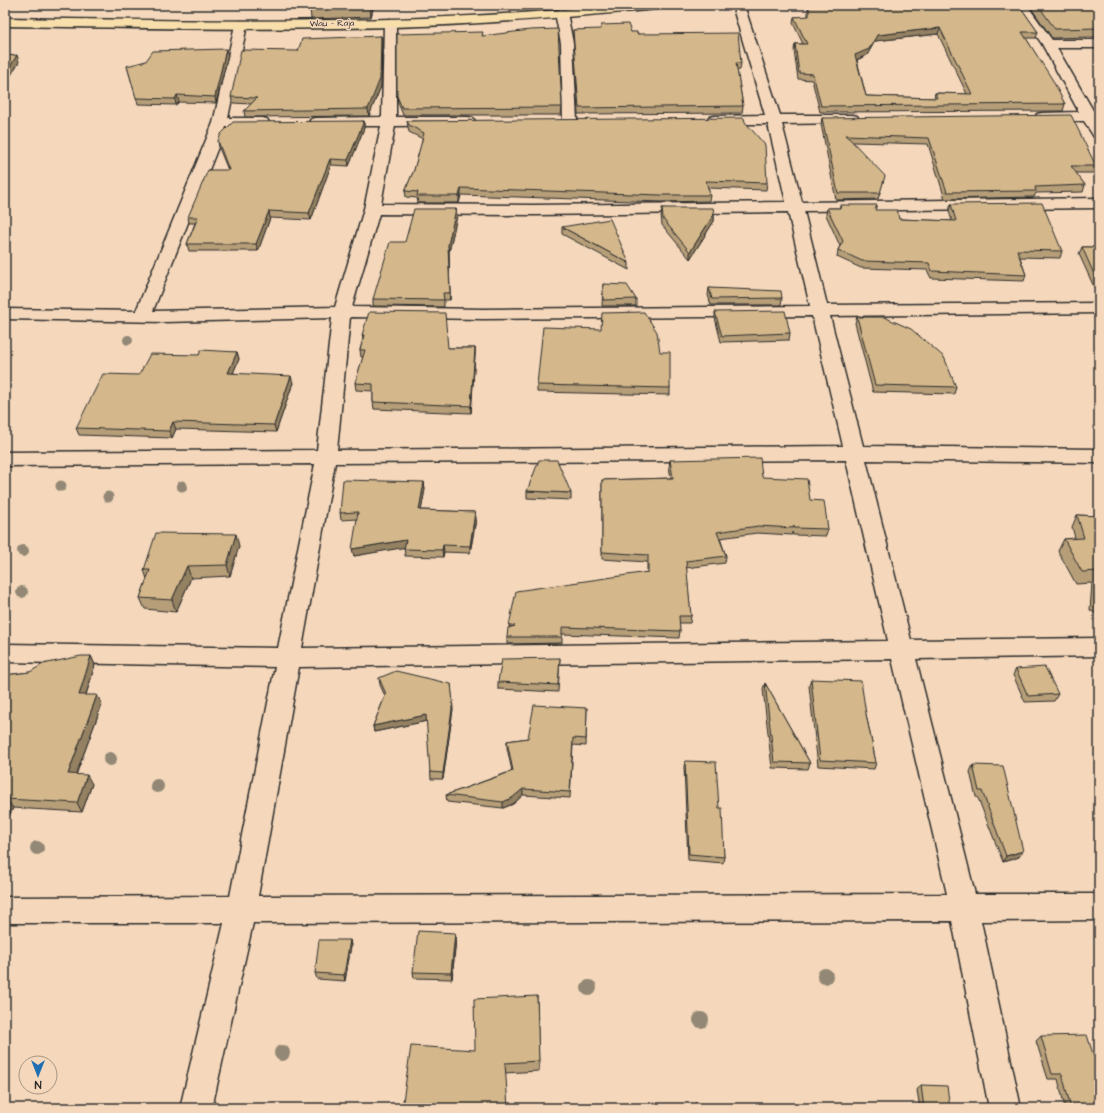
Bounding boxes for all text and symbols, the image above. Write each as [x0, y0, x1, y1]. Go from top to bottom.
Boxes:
street label: Wau - Raja [310, 17, 355, 30]
north arrow [18, 1055, 58, 1095]
text: N [34, 1077, 41, 1092]

